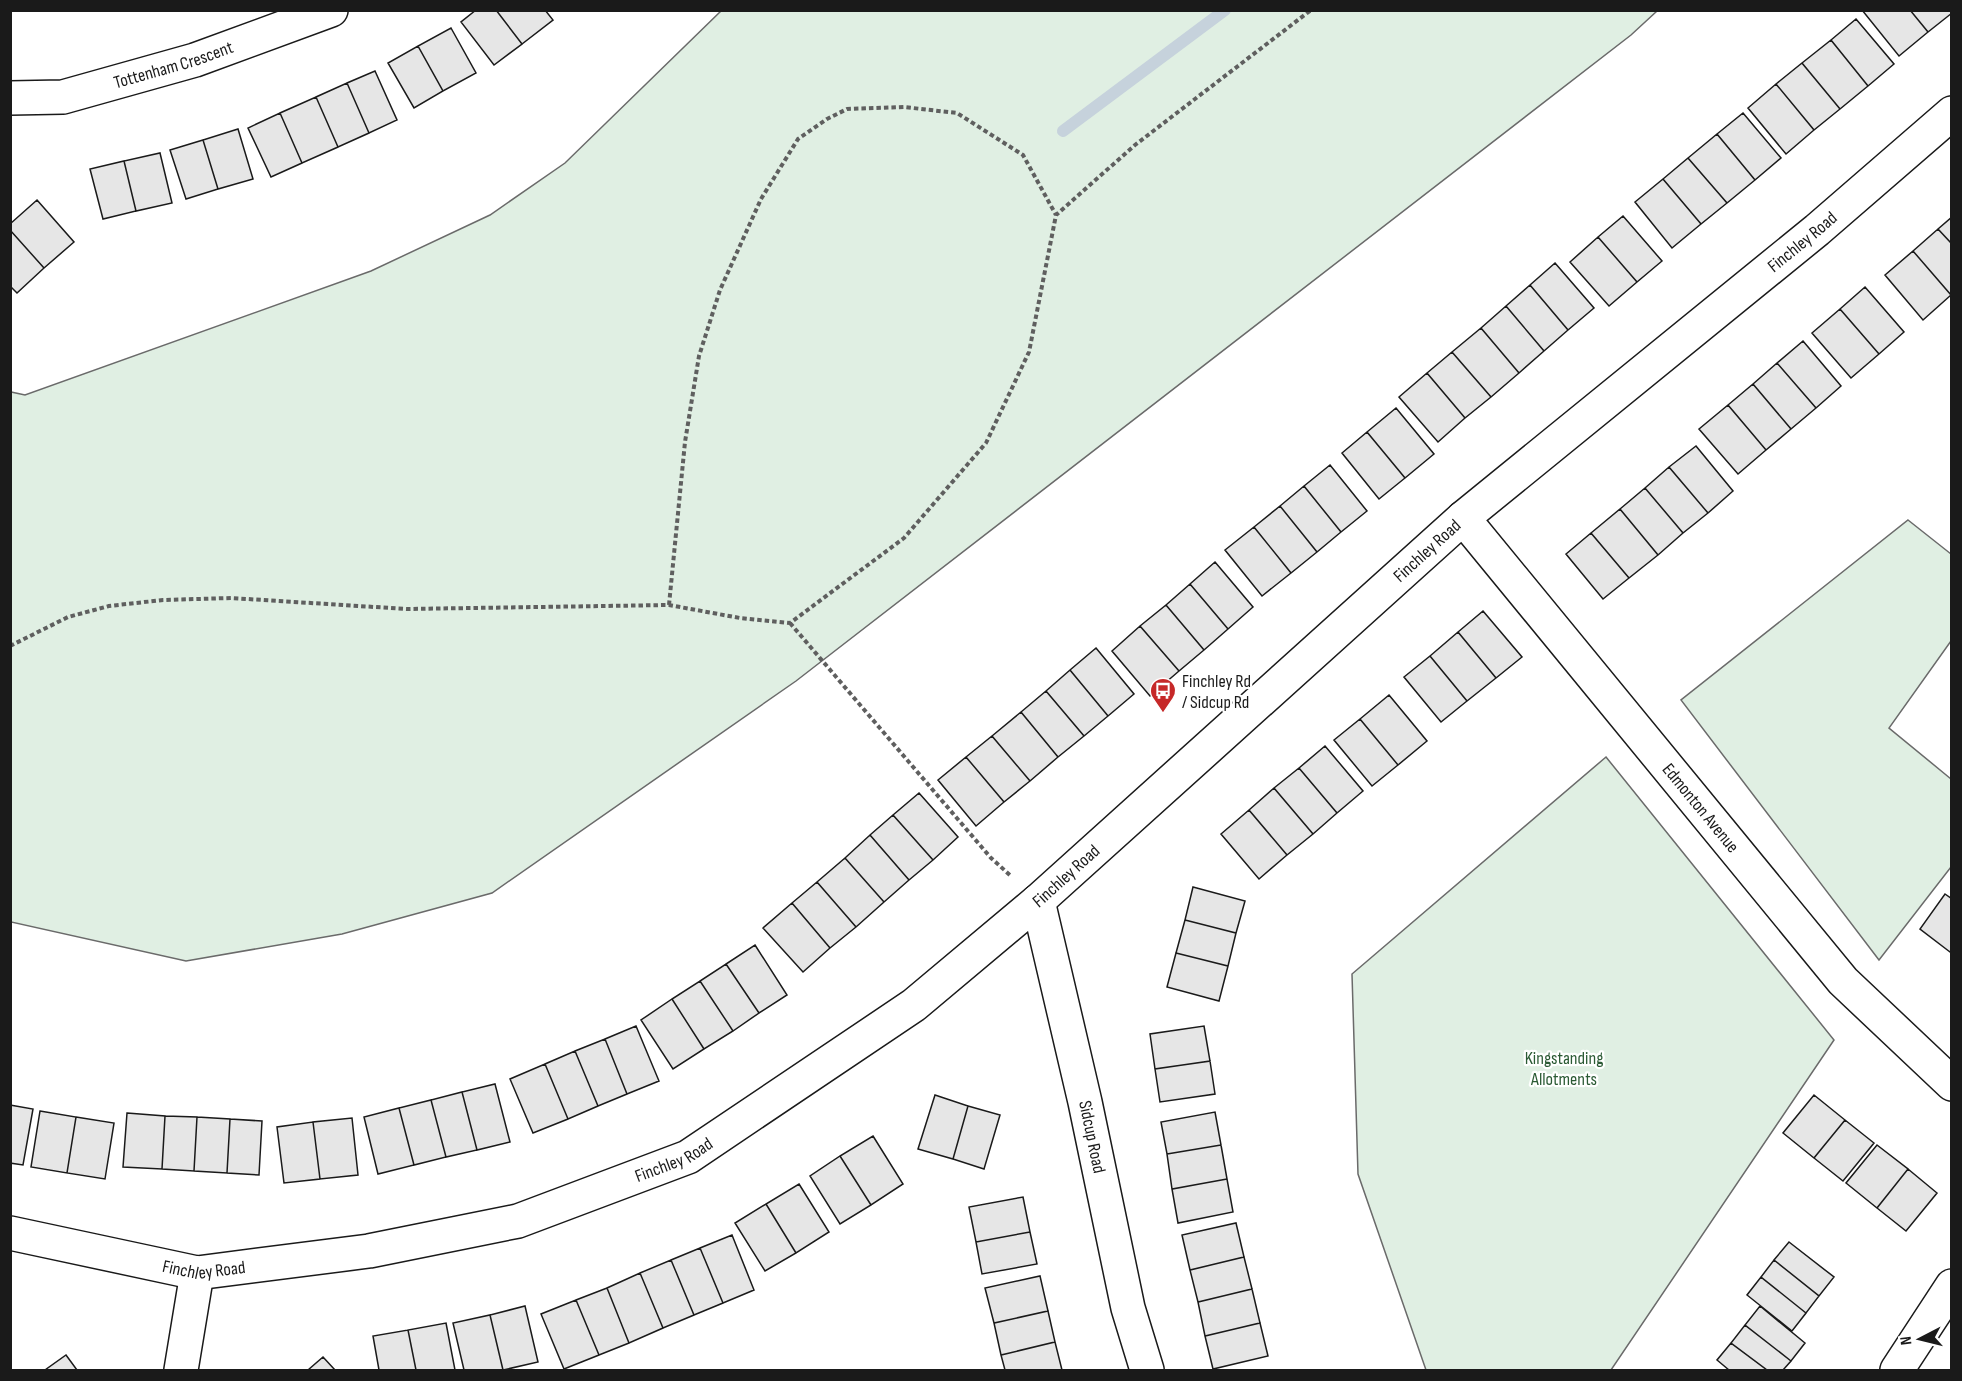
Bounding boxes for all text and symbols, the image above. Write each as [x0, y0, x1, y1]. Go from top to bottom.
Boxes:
street label: Tottenham Crescent [112, 37, 236, 93]
street label: Finchley Road [1764, 208, 1841, 277]
street label: Finchley Road [1389, 515, 1465, 587]
place label: Finchley Rd / Sidcup Rd [1182, 671, 1251, 713]
bus stop icon: Finchley Rd / Sidcup Rd [1148, 676, 1178, 714]
street label: Edmonton Avenue [1658, 759, 1743, 857]
street label: Finchley Road [1028, 841, 1104, 912]
park label: Kingstanding Allotments [1525, 1048, 1603, 1090]
street label: Sidcup Road [1074, 1099, 1110, 1175]
street label: Finchley Road [632, 1133, 717, 1187]
street label: Finchley Road [161, 1256, 246, 1284]
north arrow [1890, 1309, 1950, 1369]
text: N [1897, 1335, 1917, 1346]

